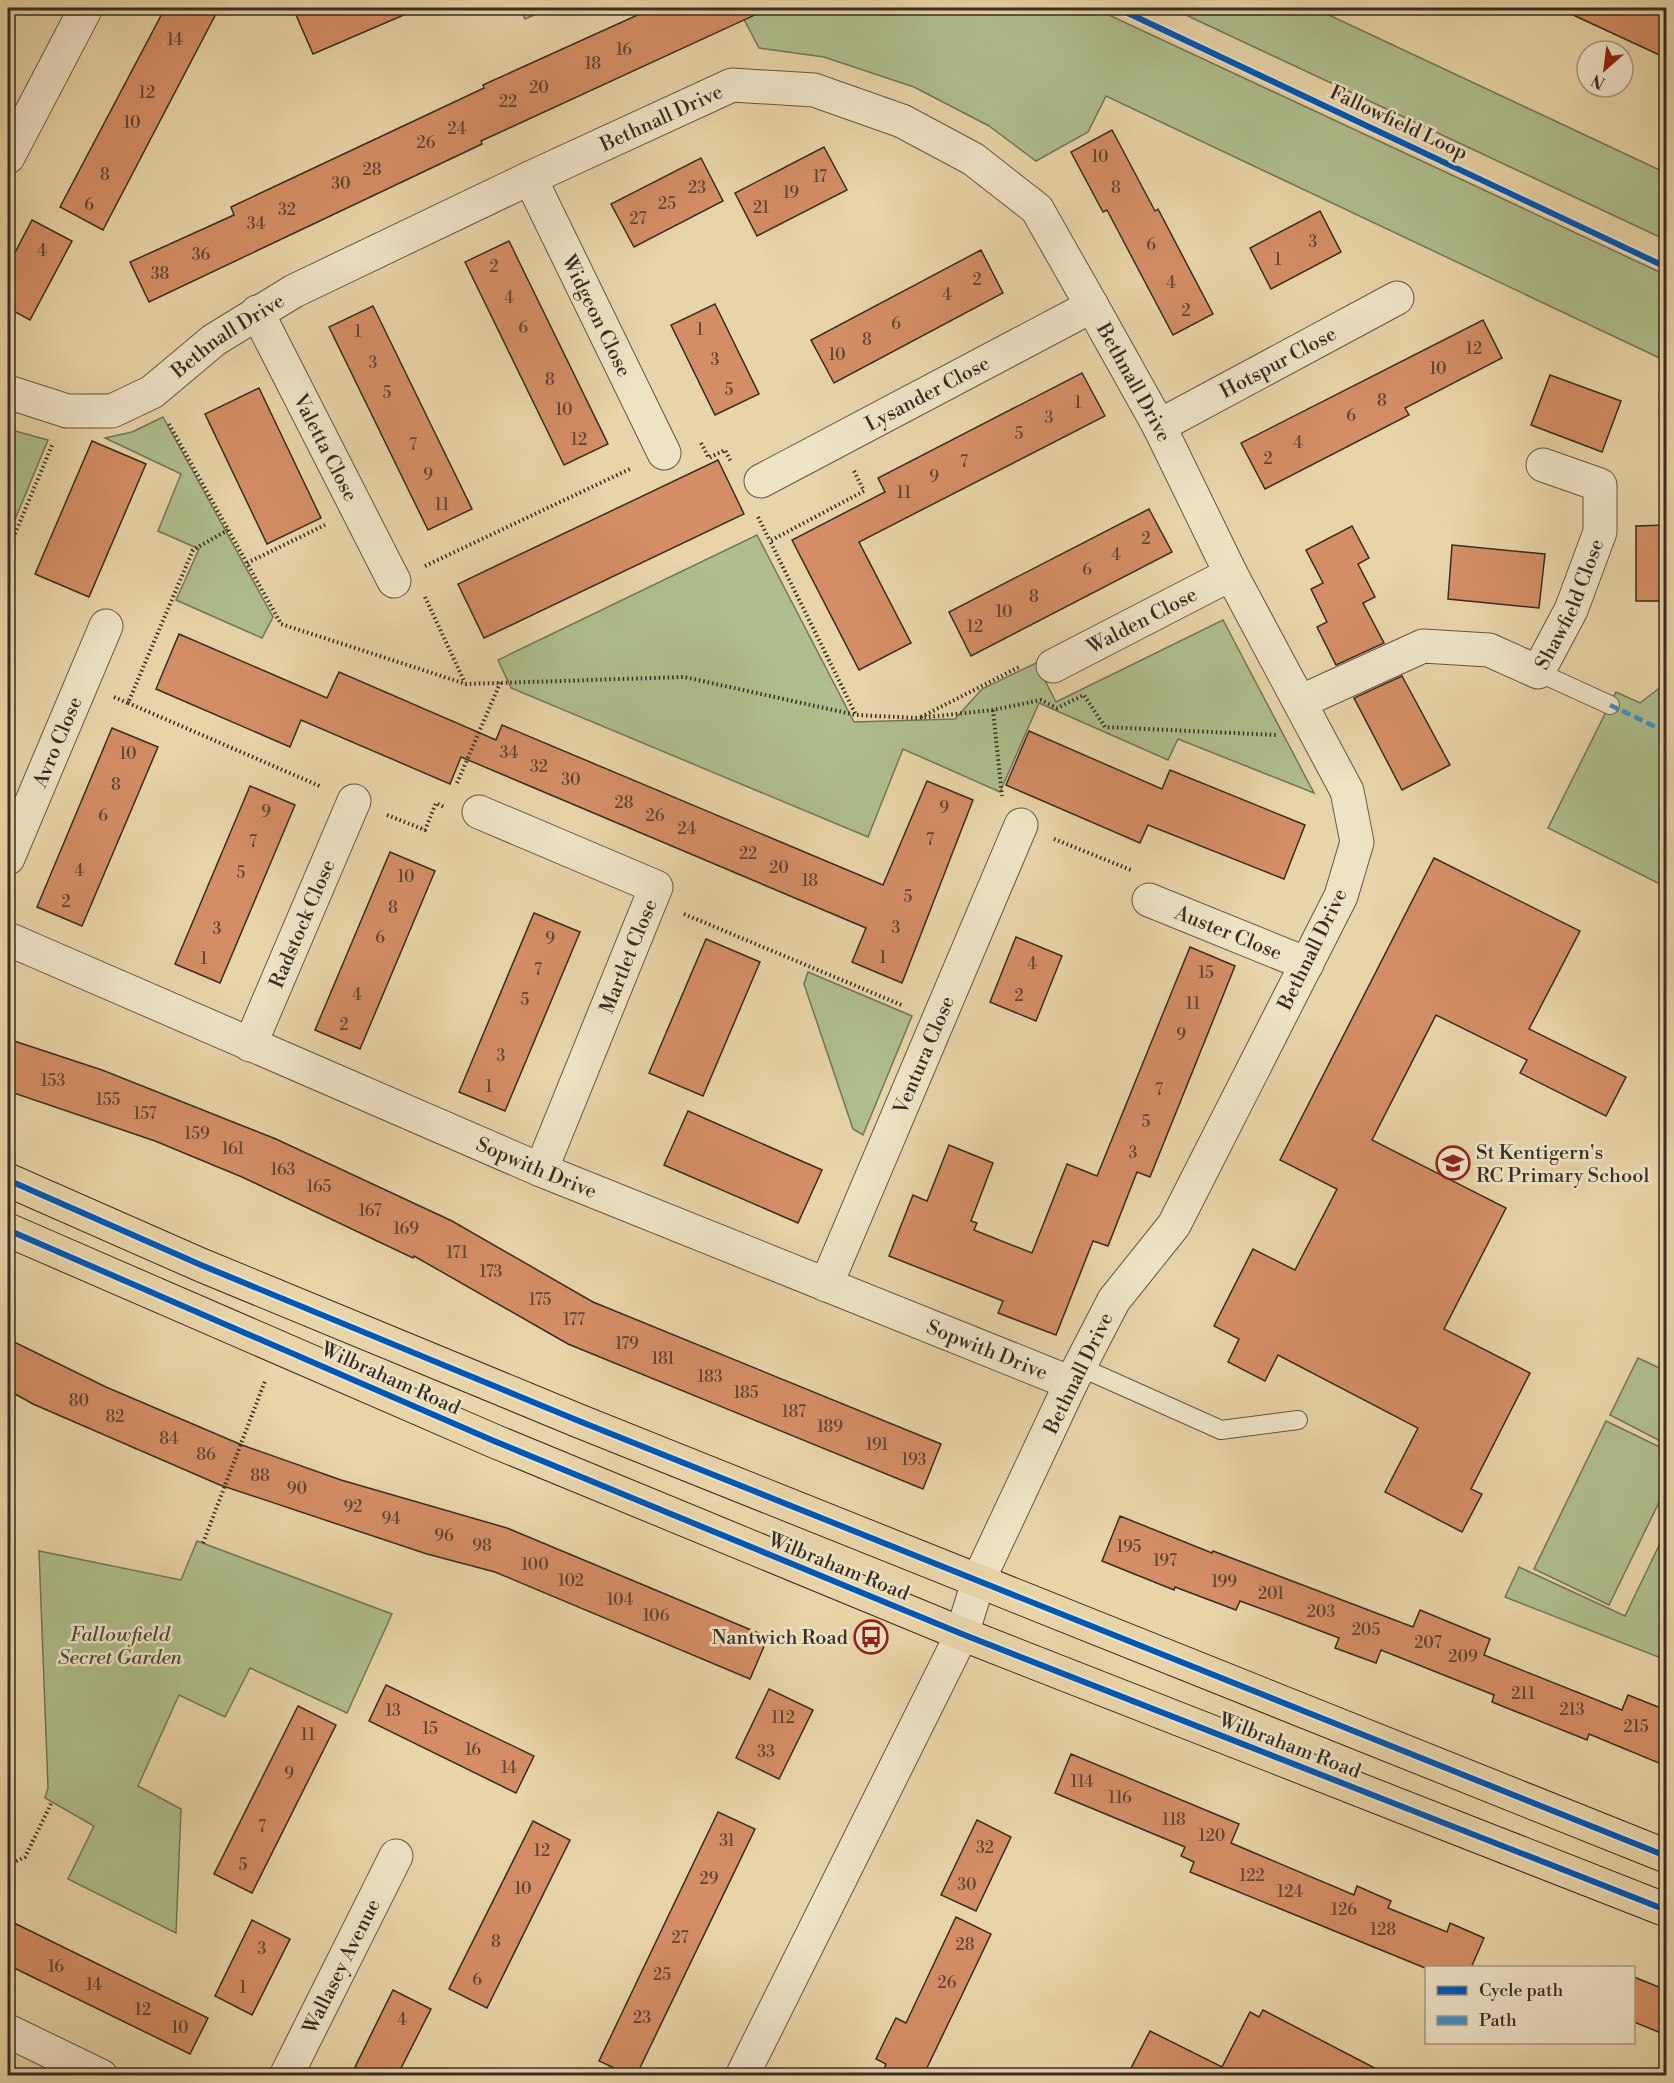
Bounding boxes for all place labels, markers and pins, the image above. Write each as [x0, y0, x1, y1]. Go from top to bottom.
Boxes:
place label: St Kentigern's RC Primary School [1476, 1141, 1649, 1189]
school or university icon: St Kentigern's RC Primary School [1435, 1145, 1471, 1181]
bus stop icon: Nantwich Road [853, 1619, 889, 1655]
place label: Nantwich Road [712, 1626, 849, 1651]

